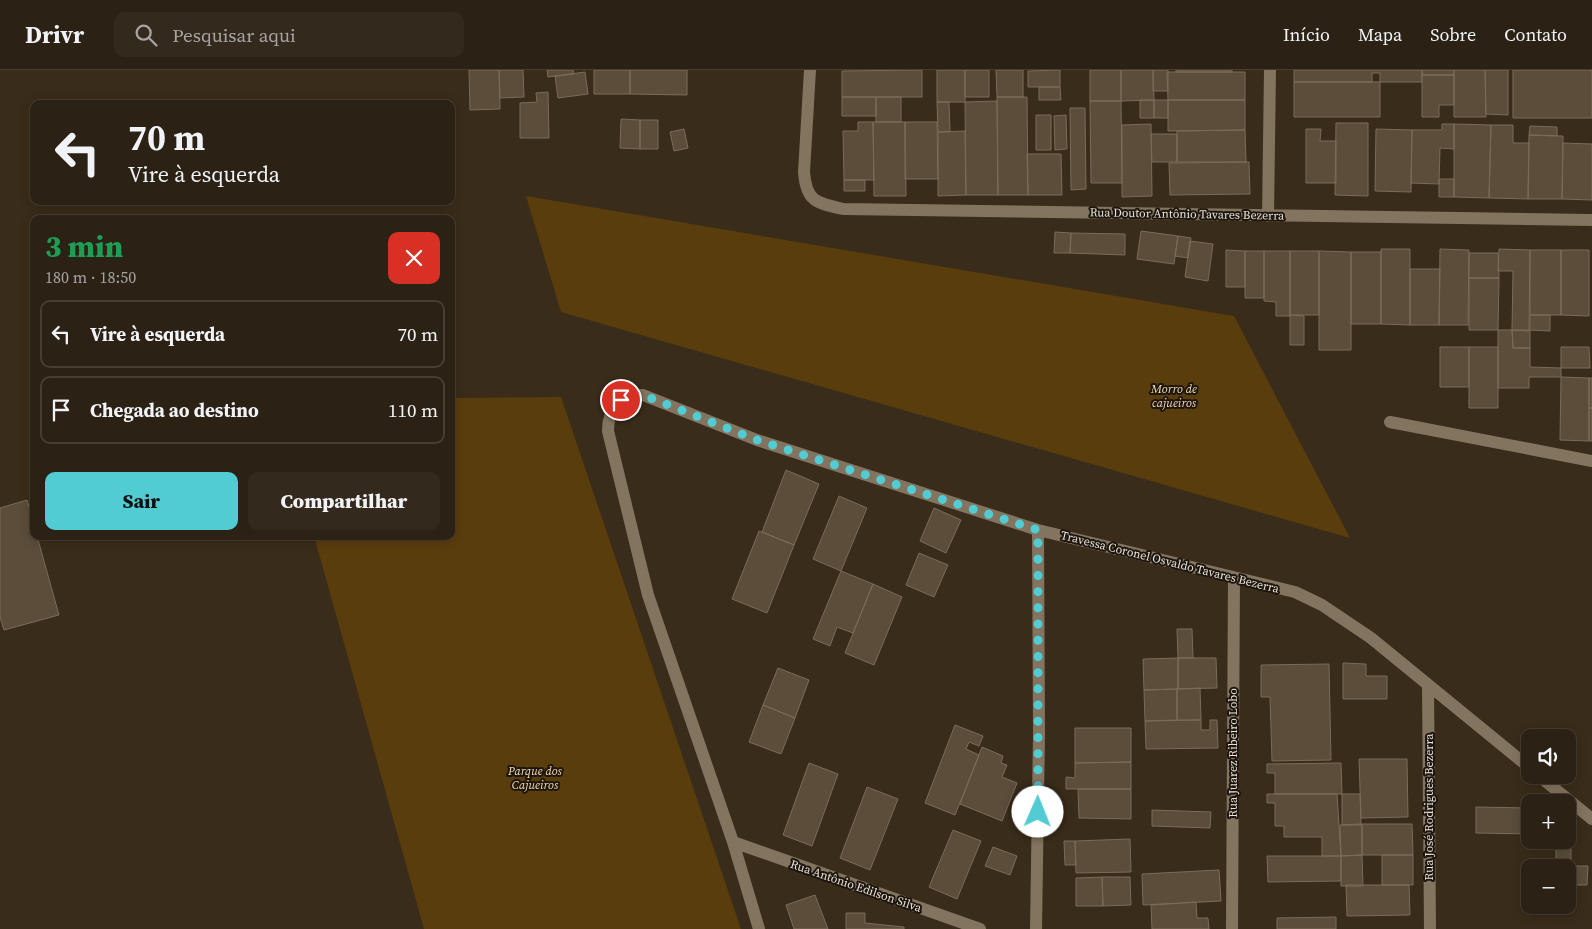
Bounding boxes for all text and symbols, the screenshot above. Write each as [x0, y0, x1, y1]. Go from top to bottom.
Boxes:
search box [114, 12, 464, 57]
text: Drivr [25, 18, 84, 51]
icon: search [132, 21, 160, 49]
text: Pesquisar aqui [172, 22, 296, 48]
text: Início [1283, 22, 1330, 47]
text: Mapa [1358, 22, 1402, 47]
text: Sobre [1430, 22, 1476, 47]
text: Contato [1504, 22, 1567, 47]
text: 70 m [128, 114, 205, 162]
icon: left [45, 120, 110, 185]
text: Vire à esquerda [128, 159, 280, 189]
street label: Rua Doutor Antônio Tavares Bezerra [1090, 204, 1285, 224]
text: 3 min [45, 226, 123, 267]
button: close [388, 232, 440, 284]
text: 180 m · 18:50 [45, 266, 136, 288]
icon: left [47, 320, 75, 348]
text: Vire à esquerda [90, 321, 225, 347]
text: 70 m [397, 321, 438, 347]
pin [600, 379, 642, 421]
park label: Morro de cajueiros [1150, 381, 1197, 411]
icon: arrive [607, 386, 635, 414]
icon: arrive [47, 396, 75, 424]
text: Chegada ao destino [90, 397, 259, 423]
text: 110 m [388, 397, 438, 423]
button: Sair [45, 472, 238, 530]
button: Compartilhar [248, 472, 440, 530]
street label: Travessa Coronel Osvaldo Tavares Bezerra [1059, 527, 1282, 597]
street label: Rua Juarez Ribeiro Lobo [1225, 688, 1241, 818]
map controls [1521, 729, 1576, 914]
button: sound [1521, 729, 1576, 784]
street label: Rua José Rodrigues Bezerra [1421, 733, 1437, 880]
park label: Parque dos Cajueiros [507, 763, 563, 793]
position arrow [1011, 785, 1063, 837]
button: + [1521, 794, 1576, 849]
street label: Rua Antônio Edilson Silva [788, 856, 925, 916]
button: − [1521, 859, 1576, 914]

